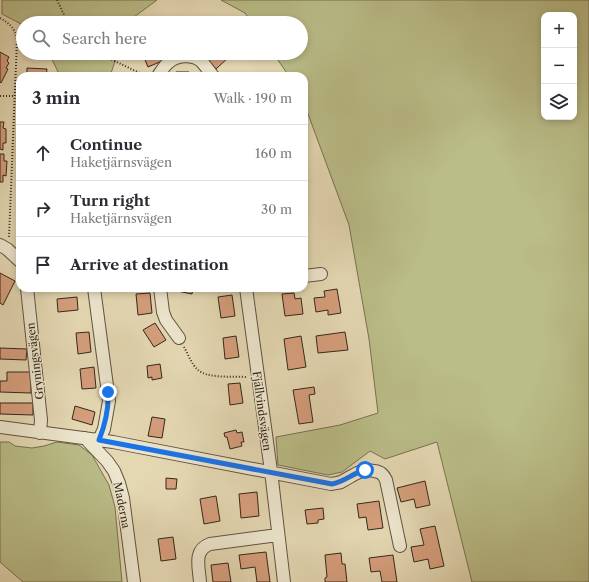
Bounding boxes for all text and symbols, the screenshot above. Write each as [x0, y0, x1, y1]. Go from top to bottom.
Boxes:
map controls [541, 12, 577, 120]
button: + [541, 12, 577, 48]
search box [16, 16, 308, 60]
icon: search [30, 27, 52, 49]
text: Search here [62, 29, 147, 48]
button: − [541, 48, 577, 84]
button: layers [541, 84, 577, 120]
text: 3 min [32, 88, 81, 108]
text: Walk · 190 m [213, 90, 292, 106]
text: Continue [70, 135, 142, 154]
icon: ahead [32, 142, 54, 164]
text: 160 m [255, 145, 292, 161]
text: Haketjärnsvägen [70, 154, 172, 170]
text: Turn right [70, 191, 150, 210]
icon: right [32, 198, 54, 220]
text: 30 m [261, 201, 292, 217]
text: Haketjärnsvägen [70, 210, 172, 226]
icon: arrive [32, 254, 54, 276]
text: Arrive at destination [70, 255, 229, 274]
street label: Gryningsvägen [23, 322, 47, 400]
street label: Fjällvindsvägen [249, 370, 275, 452]
route end [99, 383, 117, 401]
route start [356, 461, 374, 479]
street label: Maderna [111, 481, 133, 530]

